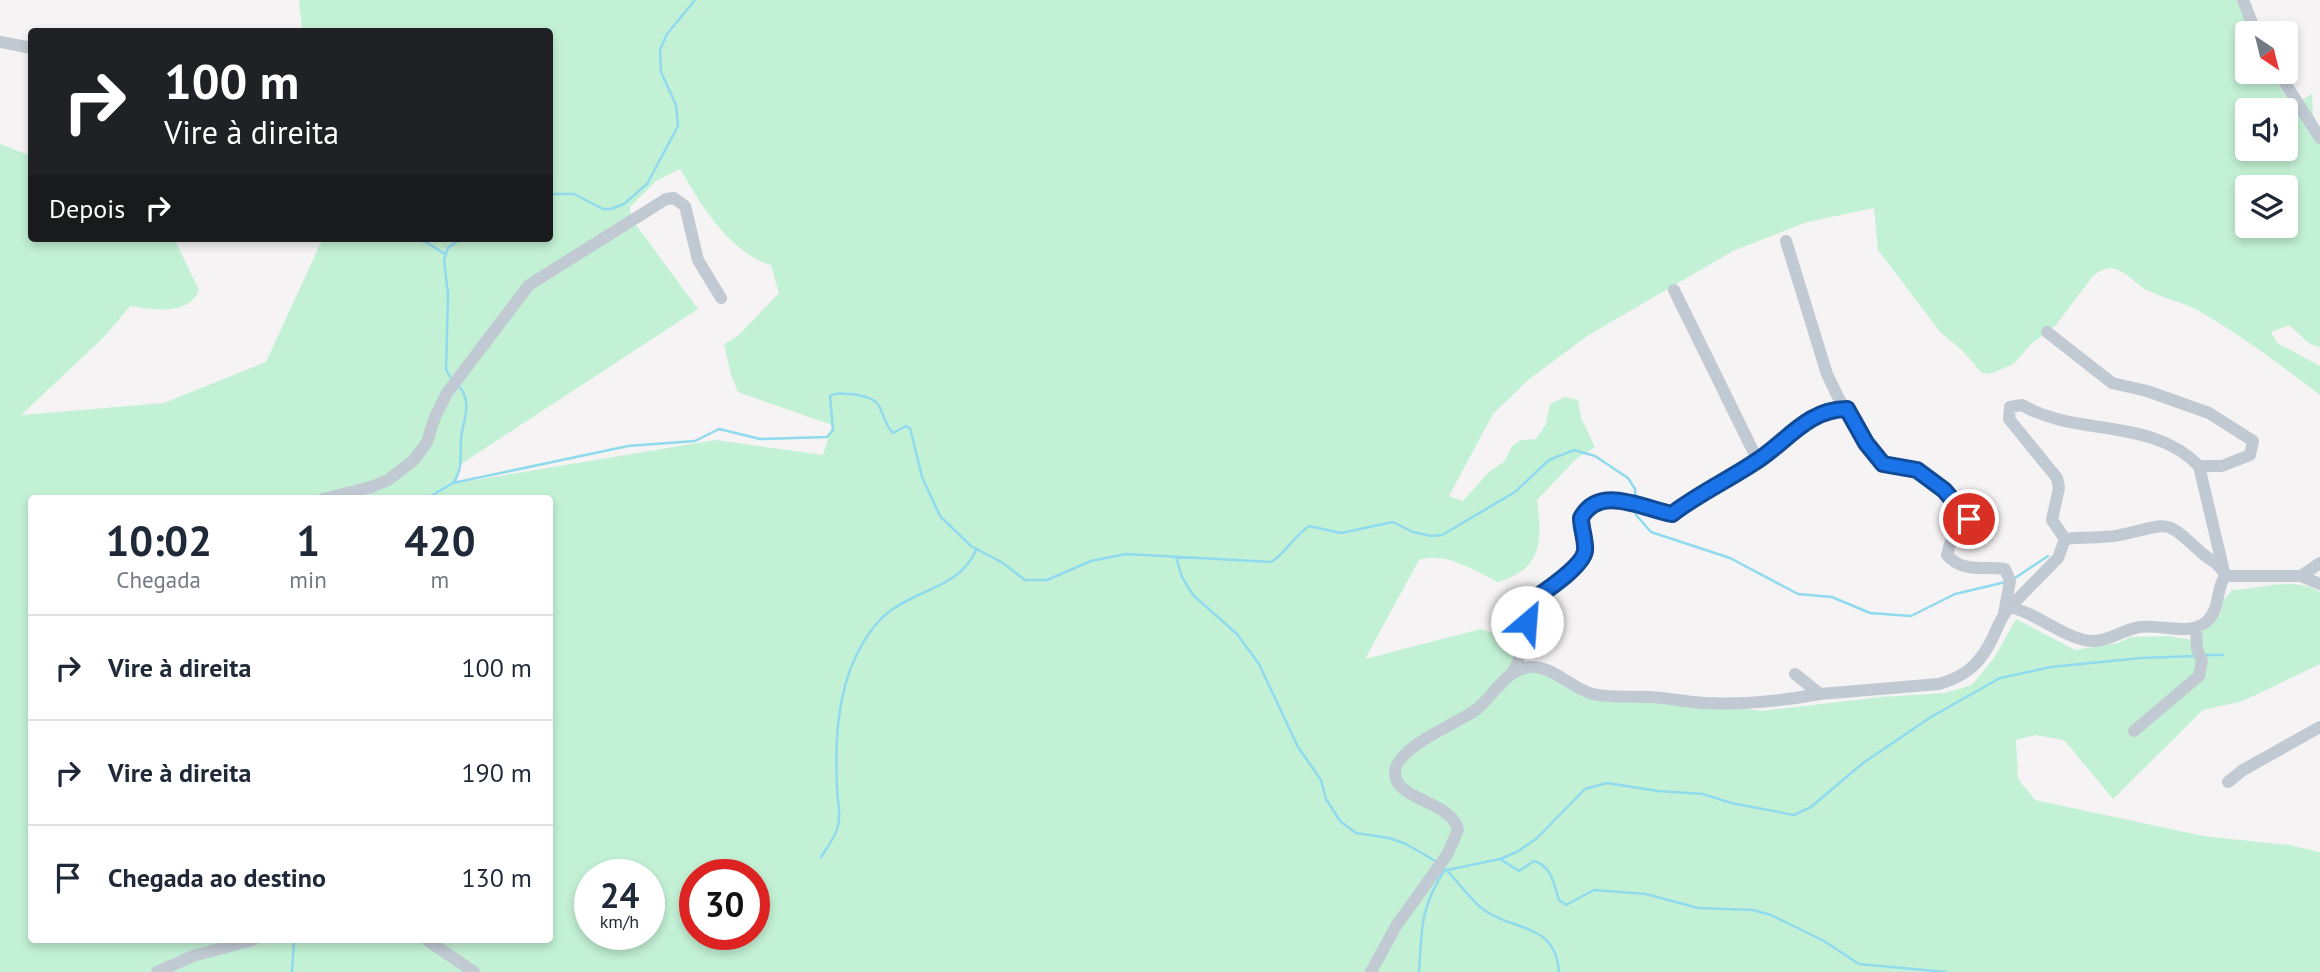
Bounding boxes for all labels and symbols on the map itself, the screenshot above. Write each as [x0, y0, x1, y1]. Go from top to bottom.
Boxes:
north arrow [2235, 21, 2298, 84]
pin [1939, 489, 1999, 549]
position arrow [1490, 585, 1564, 659]
speed limit sign: 30 [679, 859, 770, 950]

